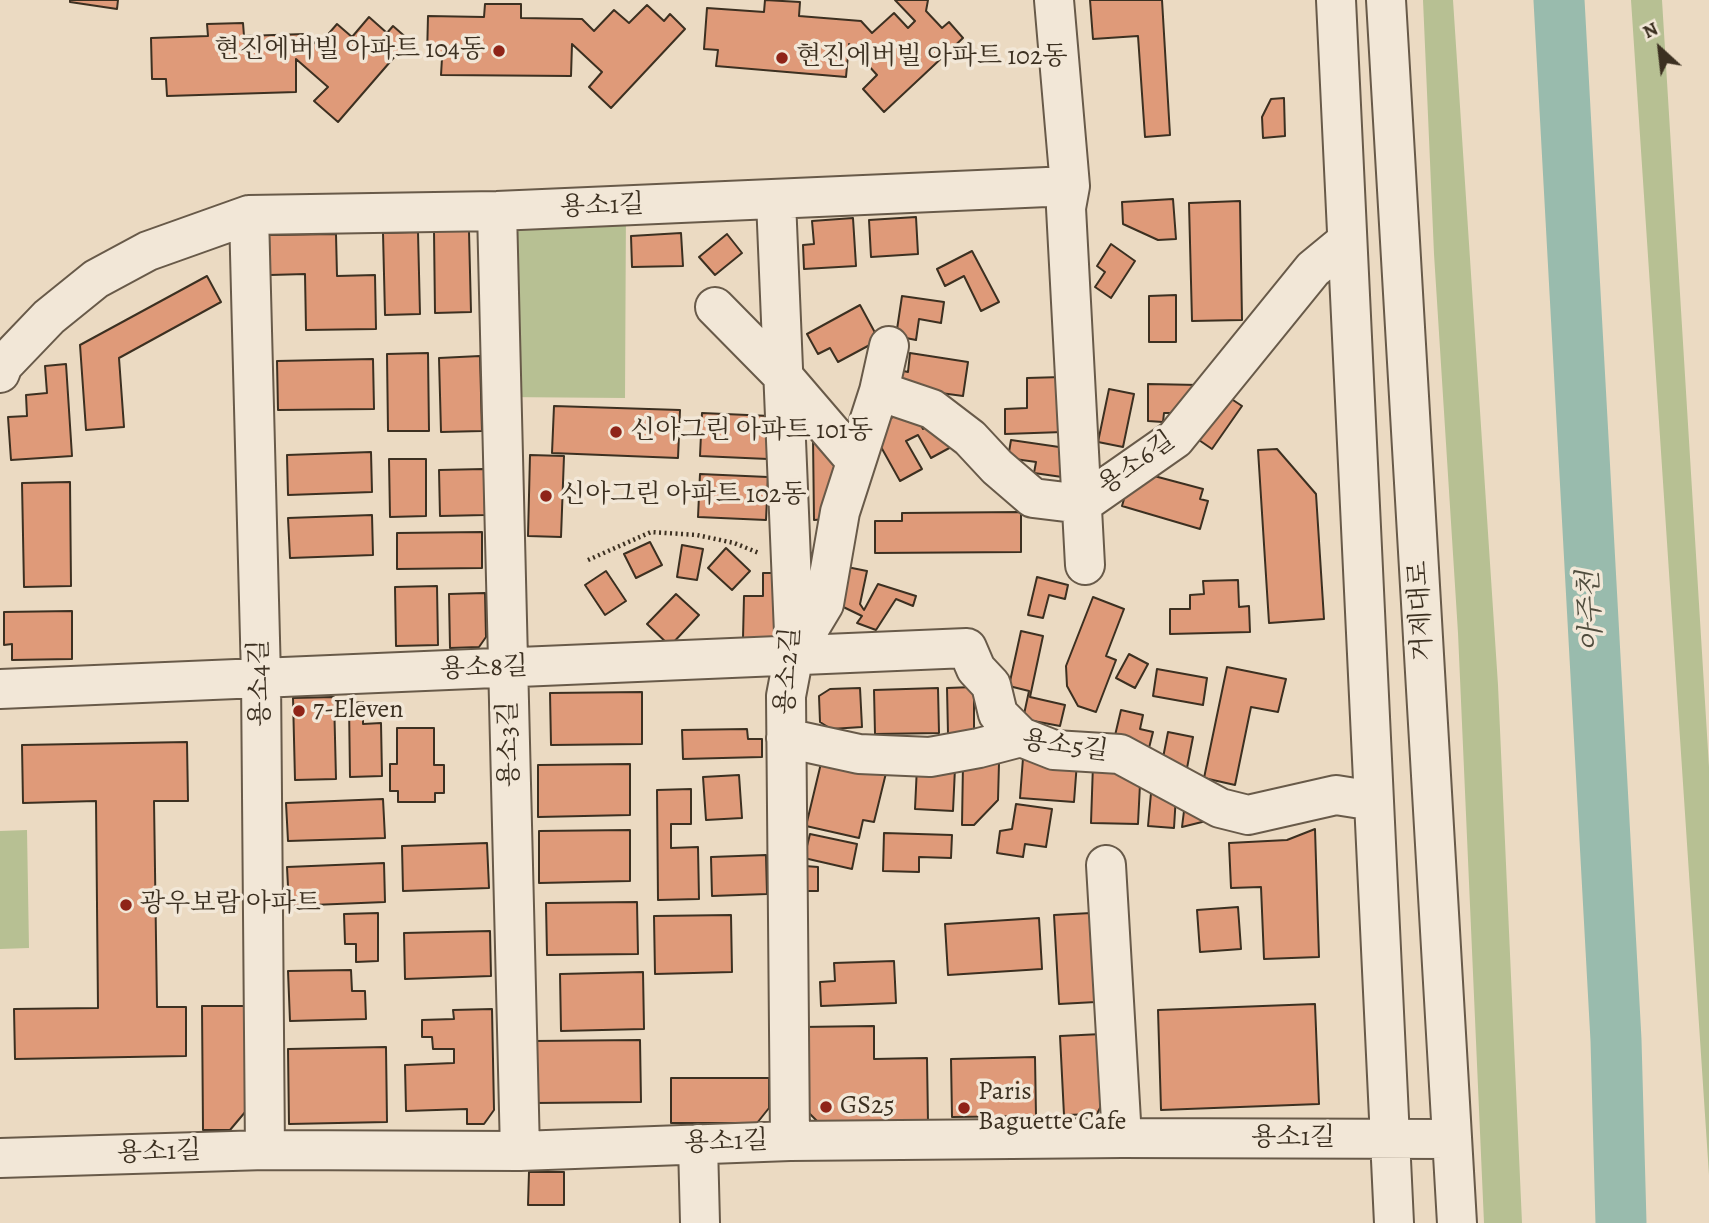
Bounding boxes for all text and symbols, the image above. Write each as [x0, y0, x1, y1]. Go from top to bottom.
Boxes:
north arrow [1625, 14, 1695, 84]
text: N [1638, 16, 1663, 45]
place label: 현진에버빌 아파트 104동 [214, 35, 485, 67]
place label: 현진에버빌 아파트 102동 [796, 42, 1067, 74]
marker: 현진에버빌 아파트 104동 [491, 43, 507, 59]
marker: 현진에버빌 아파트 102동 [774, 50, 790, 66]
street label: 용소1길 [559, 190, 645, 224]
place label: 신아그린 아파트 101동 [630, 416, 873, 448]
marker: 신아그린 아파트 101동 [608, 424, 624, 440]
street label: 용소6길 [1092, 426, 1182, 502]
place label: 신아그린 아파트 102동 [560, 480, 806, 512]
marker: 신아그린 아파트 102동 [538, 488, 554, 504]
street label: 거제대로 [1404, 560, 1440, 662]
water label: 아주천 [1573, 570, 1611, 652]
street label: 용소2길 [770, 626, 808, 716]
street label: 용소4길 [245, 639, 277, 727]
street label: 용소8길 [440, 652, 528, 686]
place label: 7-Eleven [313, 695, 403, 727]
street label: 용소3길 [494, 701, 526, 787]
marker: 7-Eleven [291, 703, 307, 719]
street label: 용소5길 [1020, 726, 1110, 768]
place label: 광우보람 아파트 [140, 889, 321, 921]
marker: 광우보람 아파트 [118, 897, 134, 913]
place label: Paris Baguette Cafe [978, 1077, 1126, 1138]
place label: GS25 [840, 1091, 895, 1123]
marker: GS25 [818, 1099, 834, 1115]
marker: Paris Baguette Cafe [956, 1100, 972, 1116]
street label: 용소1길 [1251, 1123, 1335, 1155]
street label: 용소1길 [683, 1126, 769, 1160]
street label: 용소1길 [116, 1136, 202, 1170]

